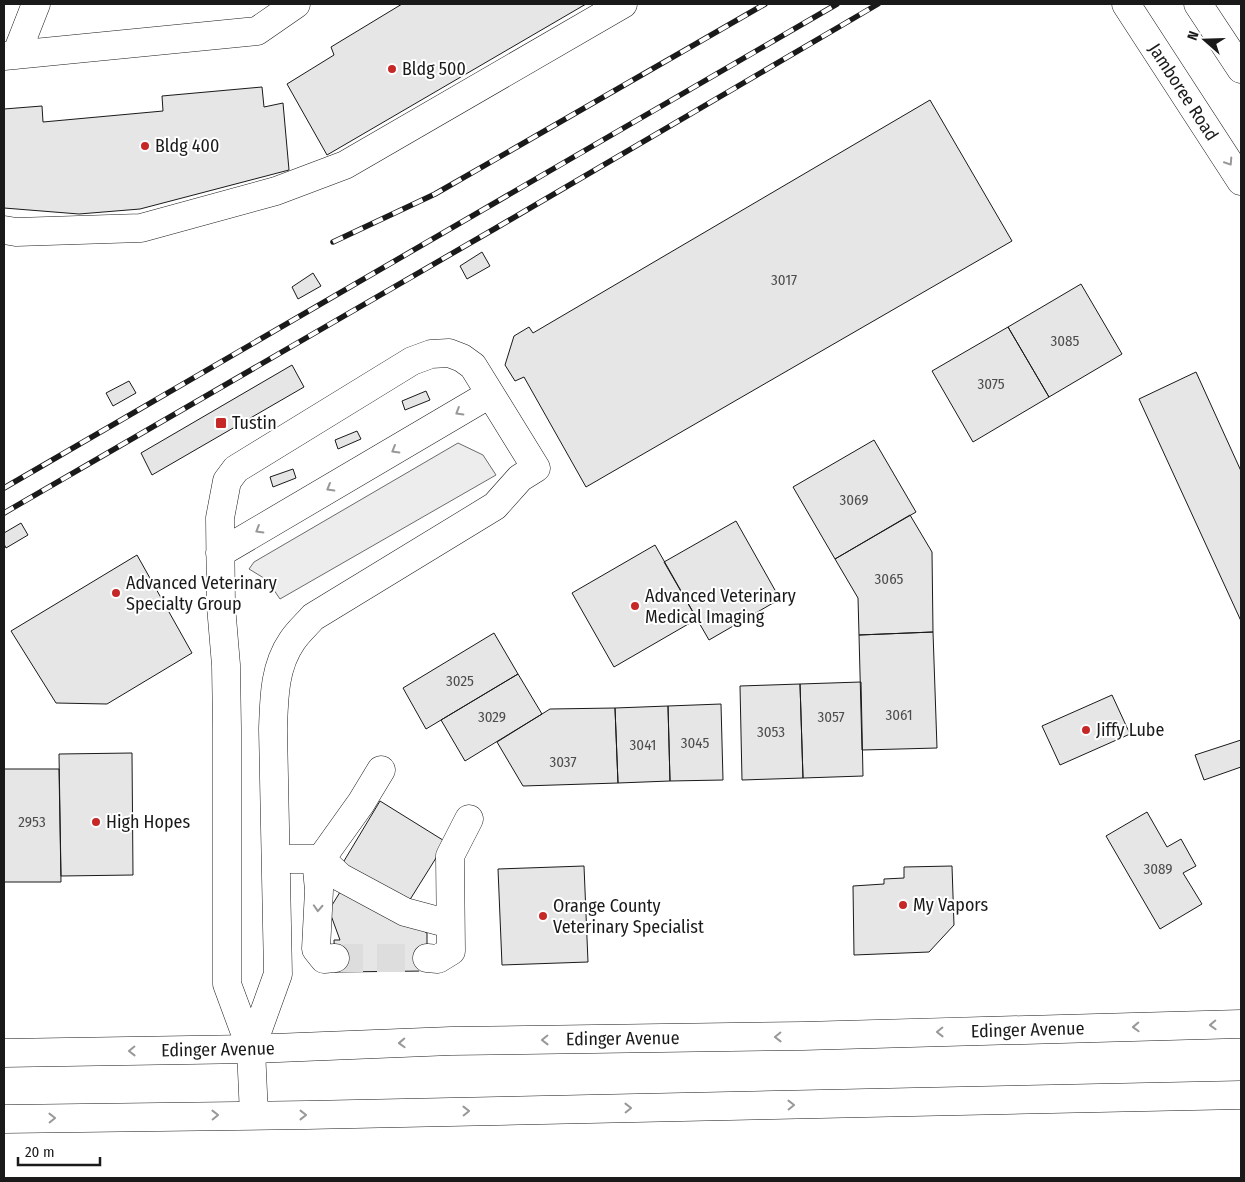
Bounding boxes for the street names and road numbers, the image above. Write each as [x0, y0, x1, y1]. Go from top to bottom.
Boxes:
street label: Jamboree Road [1144, 39, 1223, 145]
street label: Edinger Avenue [971, 1017, 1085, 1042]
street label: Edinger Avenue [566, 1027, 680, 1050]
street label: Edinger Avenue [161, 1037, 275, 1061]

